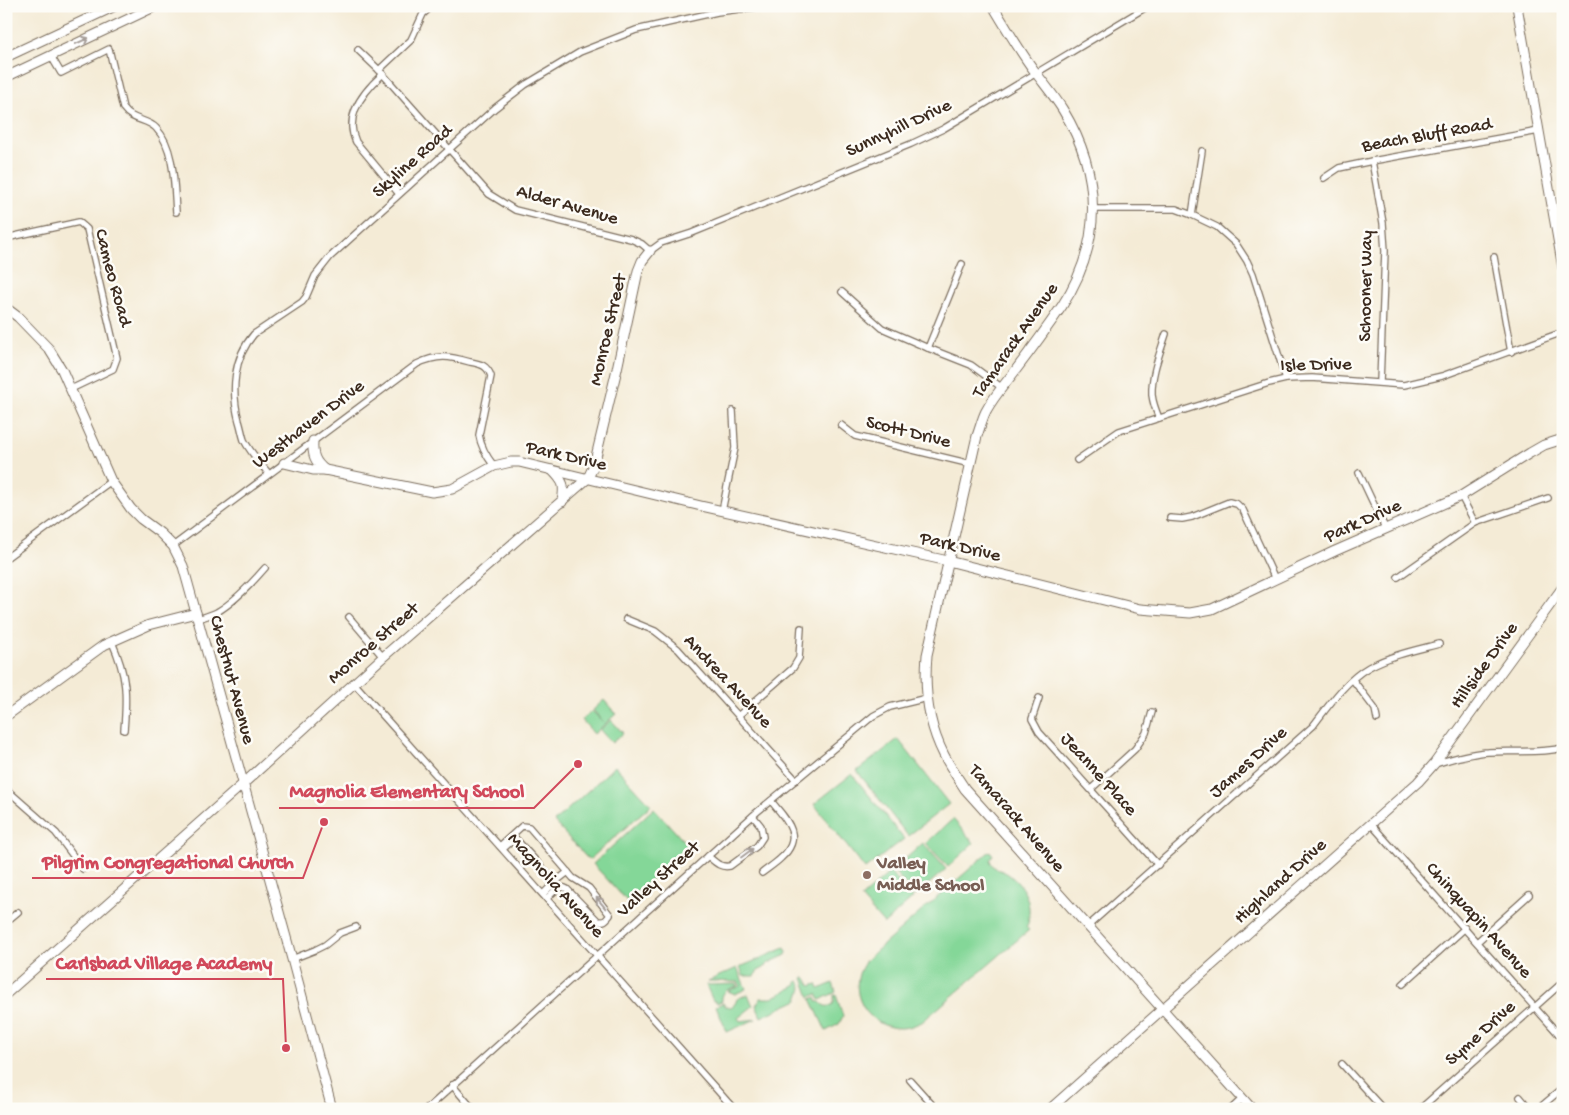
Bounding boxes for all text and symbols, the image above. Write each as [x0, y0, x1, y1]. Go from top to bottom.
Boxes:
one-way arrow [74, 36, 89, 46]
street label: Sunnyhill Drive [843, 94, 956, 163]
street label: Beach Bluff Road [1359, 113, 1496, 159]
street label: Skyline Road [368, 119, 459, 204]
street label: Alder Avenue [514, 181, 621, 232]
street label: Cameo Road [88, 227, 137, 331]
street label: Schooner Way [1355, 230, 1379, 342]
street label: Monroe Street [585, 270, 633, 388]
street label: Tamarack Avenue [967, 279, 1064, 404]
street label: Isle Drive [1280, 354, 1352, 378]
street label: Westhaven Drive [248, 375, 370, 475]
street label: Scott Drive [863, 411, 953, 455]
street label: Park Drive [522, 436, 609, 477]
street label: Park Drive [1320, 495, 1405, 550]
street label: Park Drive [916, 527, 1003, 568]
street label: Monroe Street [324, 597, 426, 690]
street label: Chestnut Avenue [203, 613, 259, 747]
street label: Hillside Drive [1446, 618, 1524, 714]
street label: Andrea Avenue [678, 630, 776, 734]
street label: James Drive [1205, 722, 1293, 804]
street label: Jeanne Place [1055, 729, 1142, 822]
street label: Tamarack Avenue [962, 759, 1069, 878]
callout: Magnolia Elementary School [279, 773, 534, 808]
text: Magnolia Elementary School [290, 782, 525, 805]
street label: Magnolia Avenue [502, 829, 608, 944]
street label: Highland Drive [1230, 834, 1332, 930]
street label: Valley Street [612, 835, 707, 924]
callout: Pilgrim Congregational Church [32, 843, 303, 878]
one-way arrow [740, 848, 754, 858]
text: Pilgrim Congregational Church [41, 853, 294, 876]
place label: Valley Middle School [876, 853, 984, 898]
street label: Chinquapin Avenue [1420, 858, 1536, 984]
marker: Valley Middle School [861, 869, 873, 881]
one-way arrow [595, 897, 606, 910]
callout: Carlsbad Village Academy [46, 944, 283, 979]
text: Carlsbad Village Academy [55, 954, 272, 977]
street label: Syme Drive [1441, 996, 1521, 1072]

